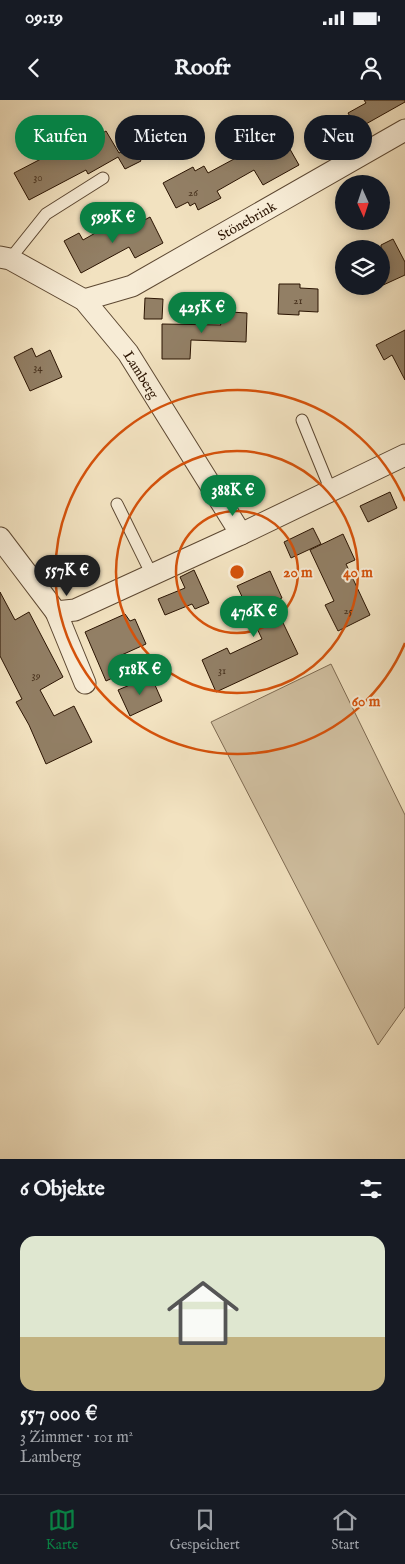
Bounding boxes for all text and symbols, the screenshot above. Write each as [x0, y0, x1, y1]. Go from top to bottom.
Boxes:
text: 09:19 [25, 6, 63, 30]
icon: back [20, 54, 48, 82]
text: Roofr [174, 54, 231, 82]
icon: person [357, 54, 385, 82]
chip: Kaufen [15, 115, 105, 160]
chip: Mieten [115, 115, 205, 160]
chip: Filter [215, 115, 294, 160]
chip: Neu [304, 115, 372, 160]
house number: 30 [33, 171, 43, 185]
north arrow [335, 175, 390, 230]
map controls [335, 175, 390, 295]
house number: 26 [188, 186, 198, 200]
street label: Stönebrink [215, 197, 280, 245]
pin: 599K € [72, 202, 154, 244]
text: 599K € [91, 208, 135, 228]
button: layers [335, 240, 390, 295]
pin: 425K € [161, 292, 243, 334]
house number: 21 [293, 294, 303, 308]
text: 425K € [179, 298, 225, 318]
street label: Lamberg [119, 348, 163, 403]
house number: 34 [33, 361, 43, 375]
pin: 388K € [192, 474, 274, 517]
text: 388K € [212, 481, 254, 501]
pin: 557K € [26, 554, 108, 597]
text: 557K € [45, 561, 89, 581]
centre of rings [228, 563, 246, 581]
text: 20 m [283, 563, 313, 582]
text: 40 m [343, 563, 373, 582]
pin: 476K € [213, 596, 295, 638]
text: 476K € [231, 602, 277, 622]
house number: 25 [343, 604, 353, 618]
pin: 518K € [99, 654, 181, 696]
text: 518K € [119, 660, 161, 680]
house number: 31 [218, 664, 226, 678]
house number: 39 [32, 669, 41, 683]
text: 60 m [352, 692, 381, 711]
icon: filters [357, 1175, 385, 1203]
text: 6 Objekte [20, 1176, 105, 1203]
icon: home [158, 1268, 248, 1358]
text: 557 000 € [20, 1401, 97, 1428]
text: 3 Zimmer · 101 m² [20, 1428, 133, 1448]
text: Lamberg [20, 1448, 81, 1468]
tab: Karte [46, 1506, 78, 1554]
tab: Gespeichert [170, 1506, 240, 1554]
tab: Start [331, 1506, 359, 1554]

